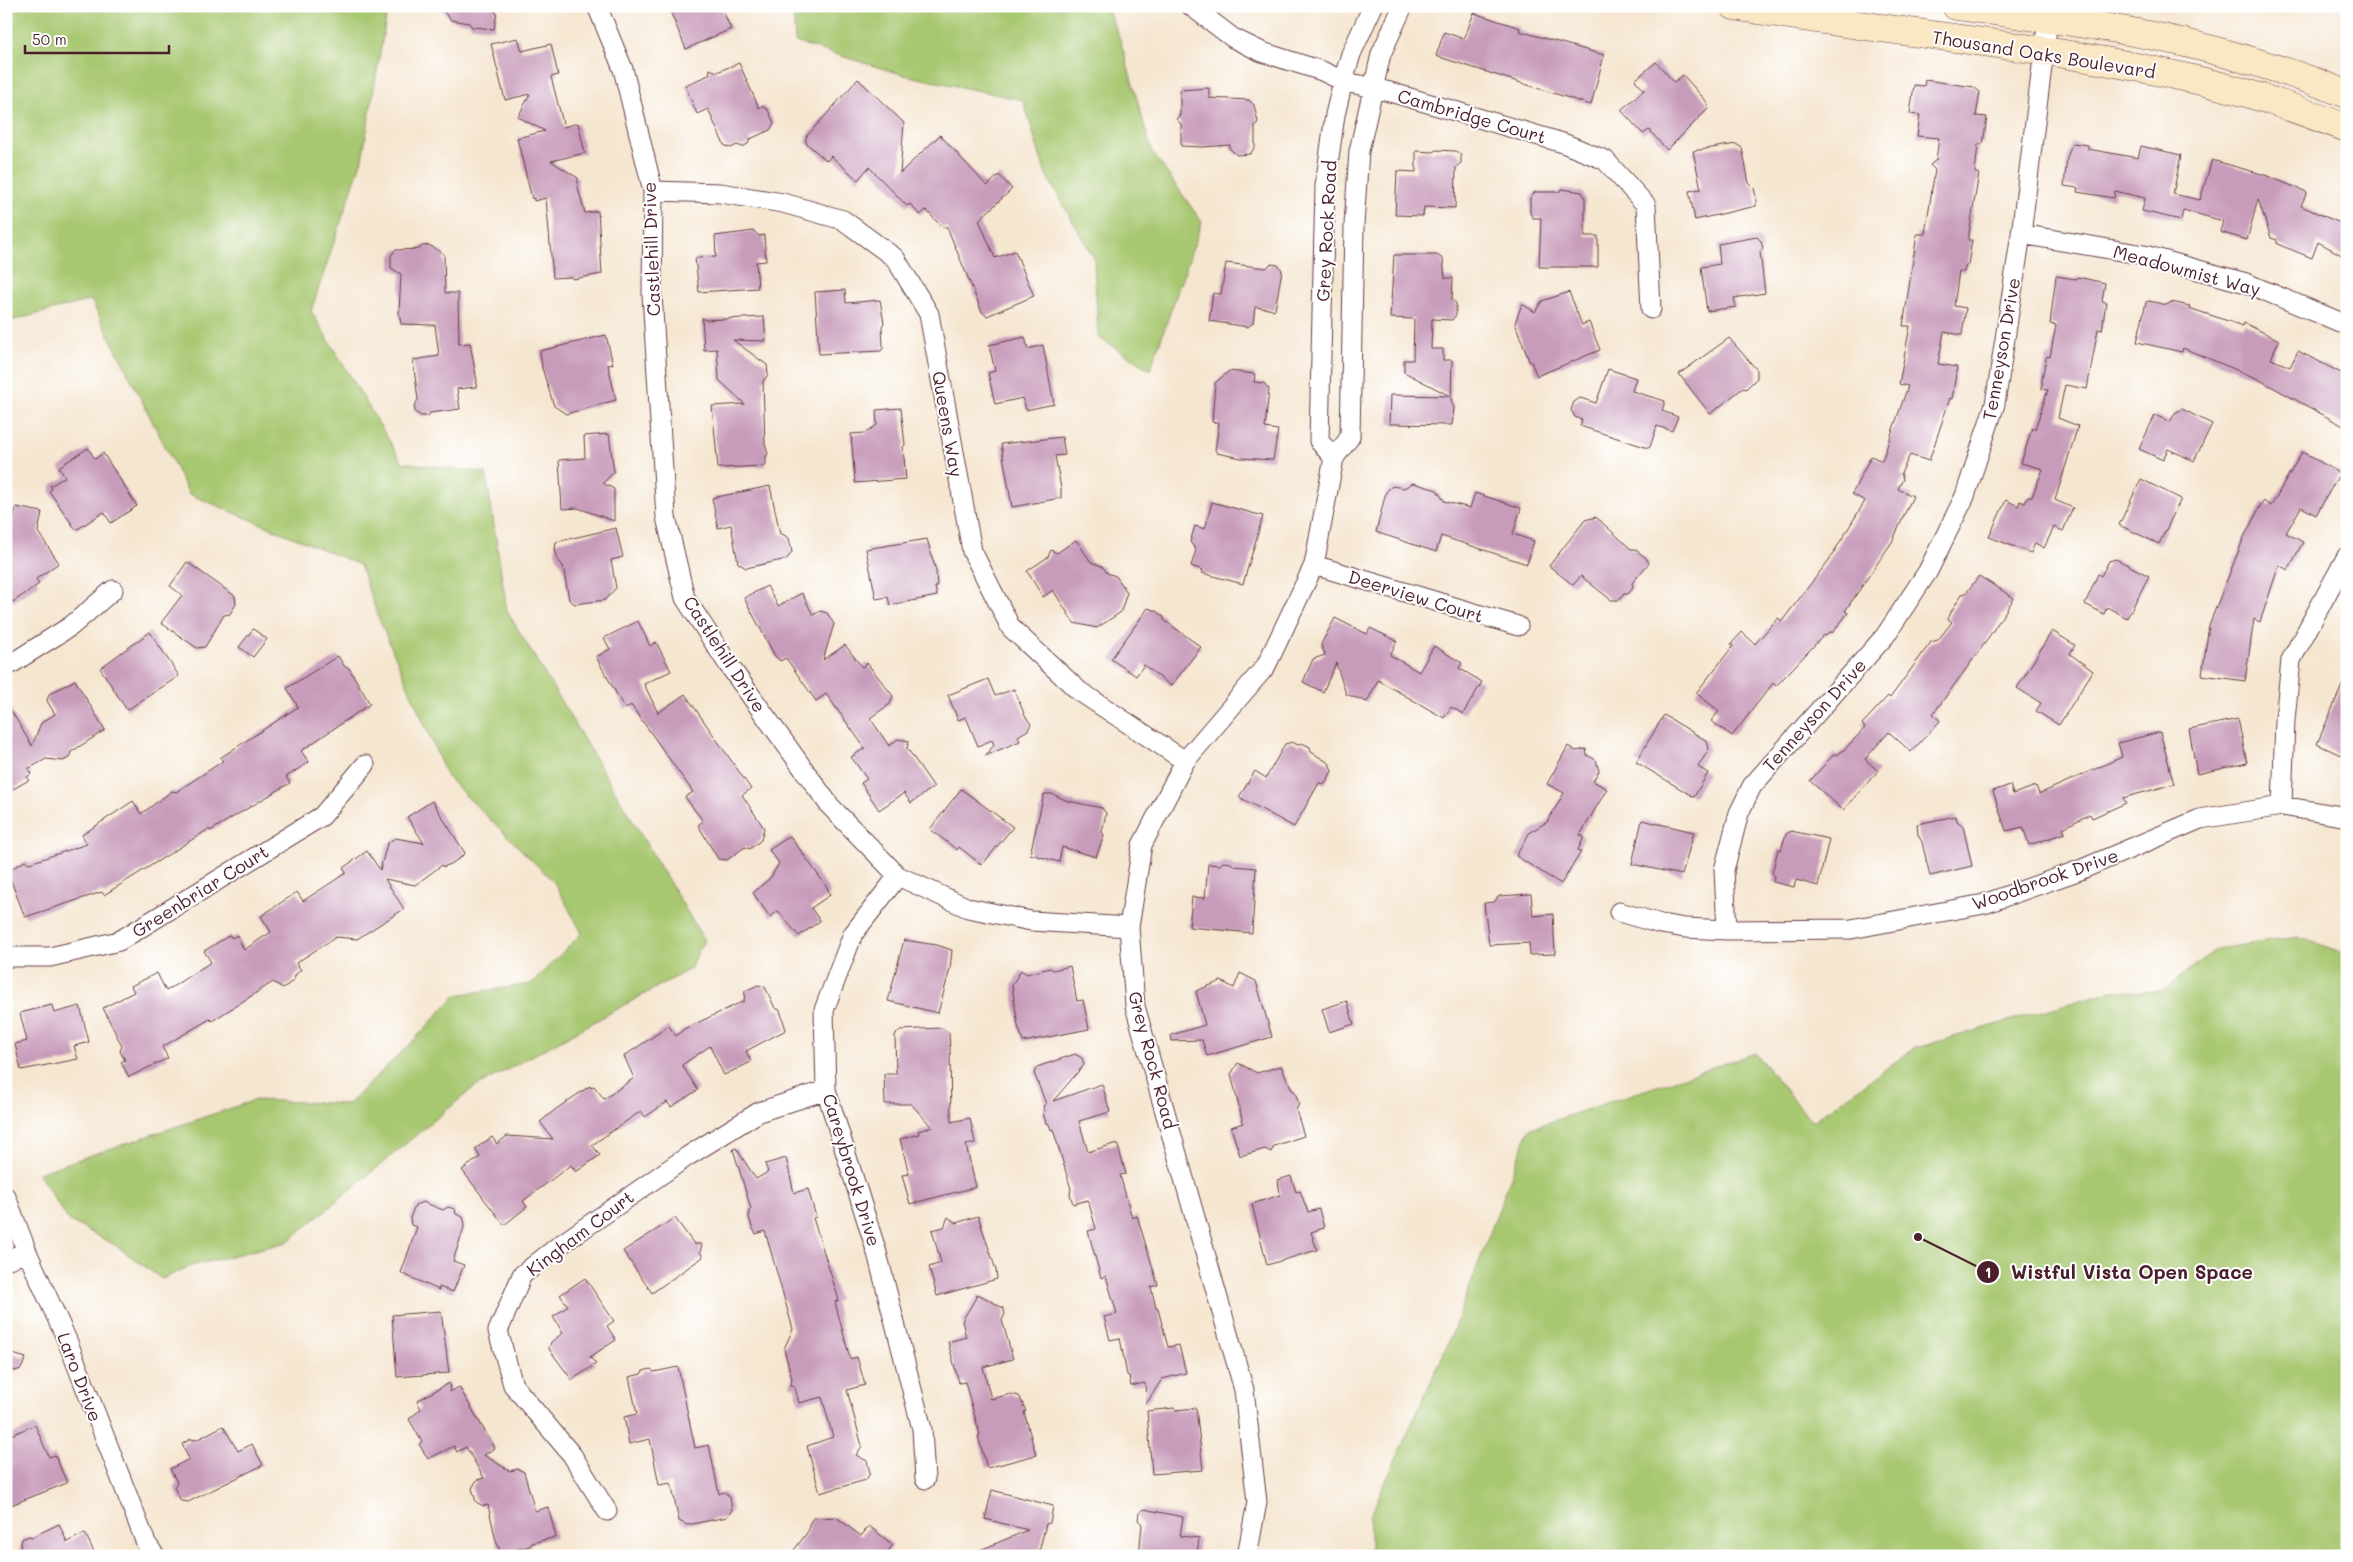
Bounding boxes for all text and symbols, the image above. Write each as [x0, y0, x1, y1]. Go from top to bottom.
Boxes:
scale bar [25, 22, 169, 54]
street label: Thousand Oaks Boulevard [1931, 24, 2157, 84]
text: 50 m [32, 29, 67, 49]
street label: Cambridge Court [1395, 83, 1549, 149]
street label: Grey Rock Road [1310, 160, 1342, 302]
street label: Castlehill Drive [637, 181, 665, 317]
street label: Meadowmist Way [2111, 239, 2263, 301]
street label: Tenneyson Drive [1977, 276, 2025, 422]
street label: Queens Way [927, 369, 969, 479]
street label: Deerview Court [1346, 564, 1486, 628]
street label: Castlehill Drive [678, 591, 772, 717]
street label: Tenneyson Drive [1757, 653, 1871, 777]
street label: Greenbriar Court [127, 839, 273, 943]
street label: Woodbrook Drive [1969, 843, 2121, 915]
street label: Grey Rock Road [1123, 988, 1183, 1132]
street label: Careybrook Drive [817, 1091, 887, 1249]
street label: Kingham Court [521, 1185, 639, 1281]
callout: Wistful Vista Open Space [1976, 1255, 2263, 1289]
text: Wistful Vista Open Space [2011, 1259, 2253, 1284]
text: 1 [1985, 1262, 1991, 1282]
street label: Laro Drive [52, 1329, 108, 1425]

